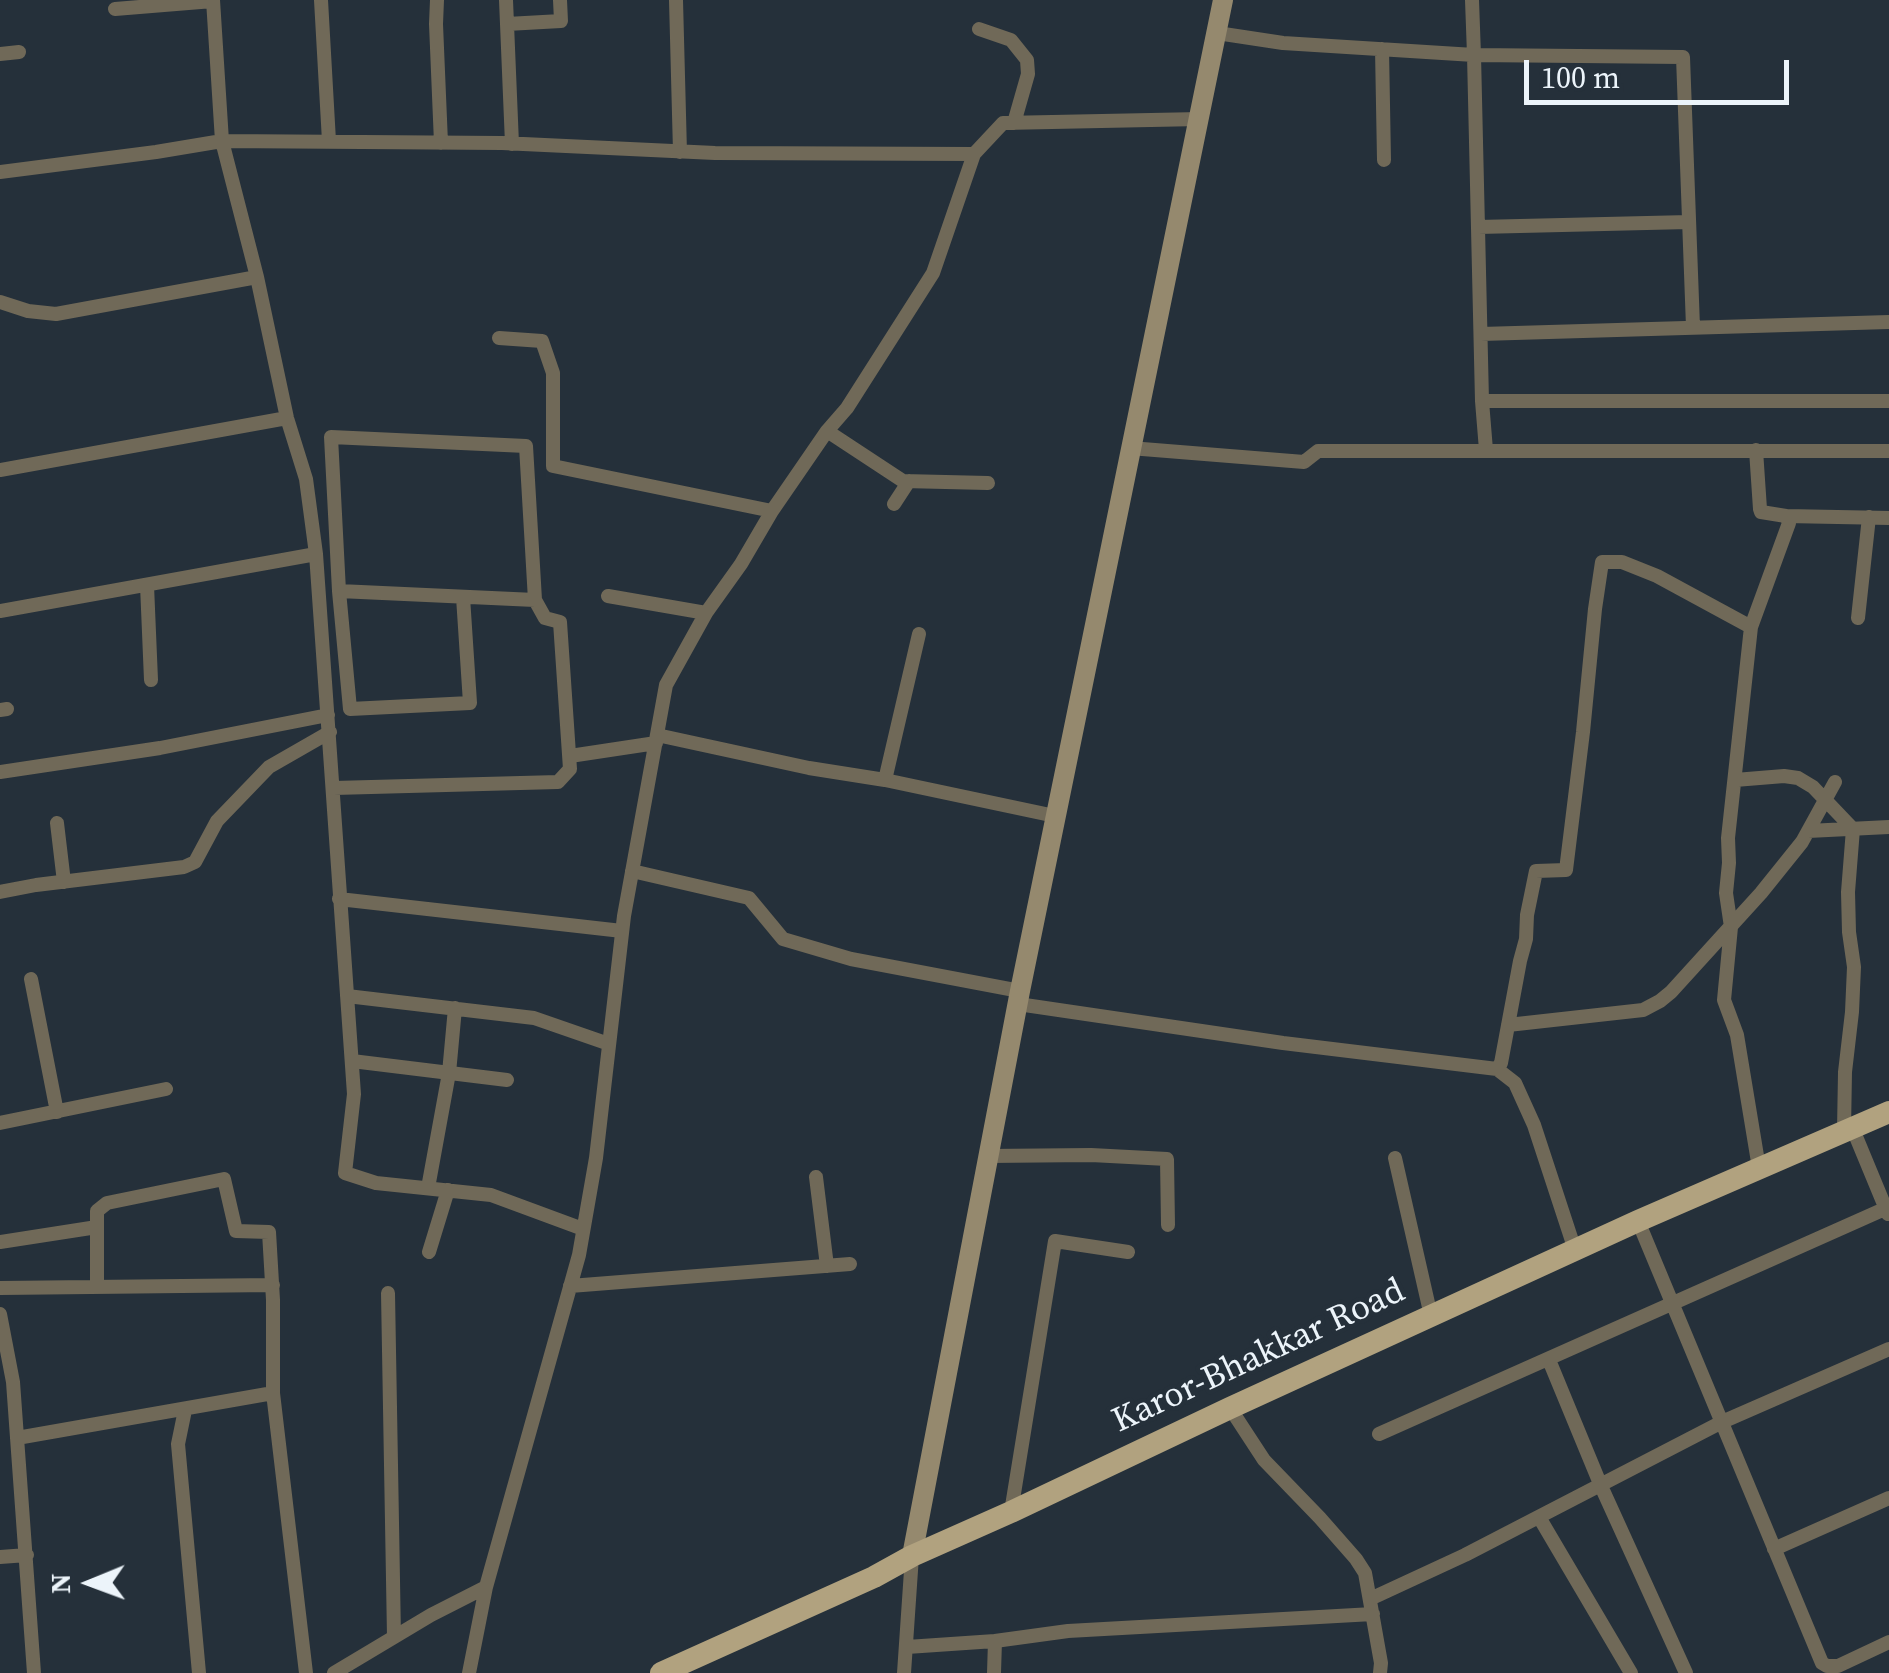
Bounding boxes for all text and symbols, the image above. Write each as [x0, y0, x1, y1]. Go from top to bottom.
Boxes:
scale bar [1529, 40, 1794, 102]
text: 100 m [1541, 57, 1620, 98]
street label: Karor-Bhakkar Road [1106, 1271, 1412, 1443]
north arrow [40, 1533, 140, 1633]
text: N [41, 1573, 79, 1594]

